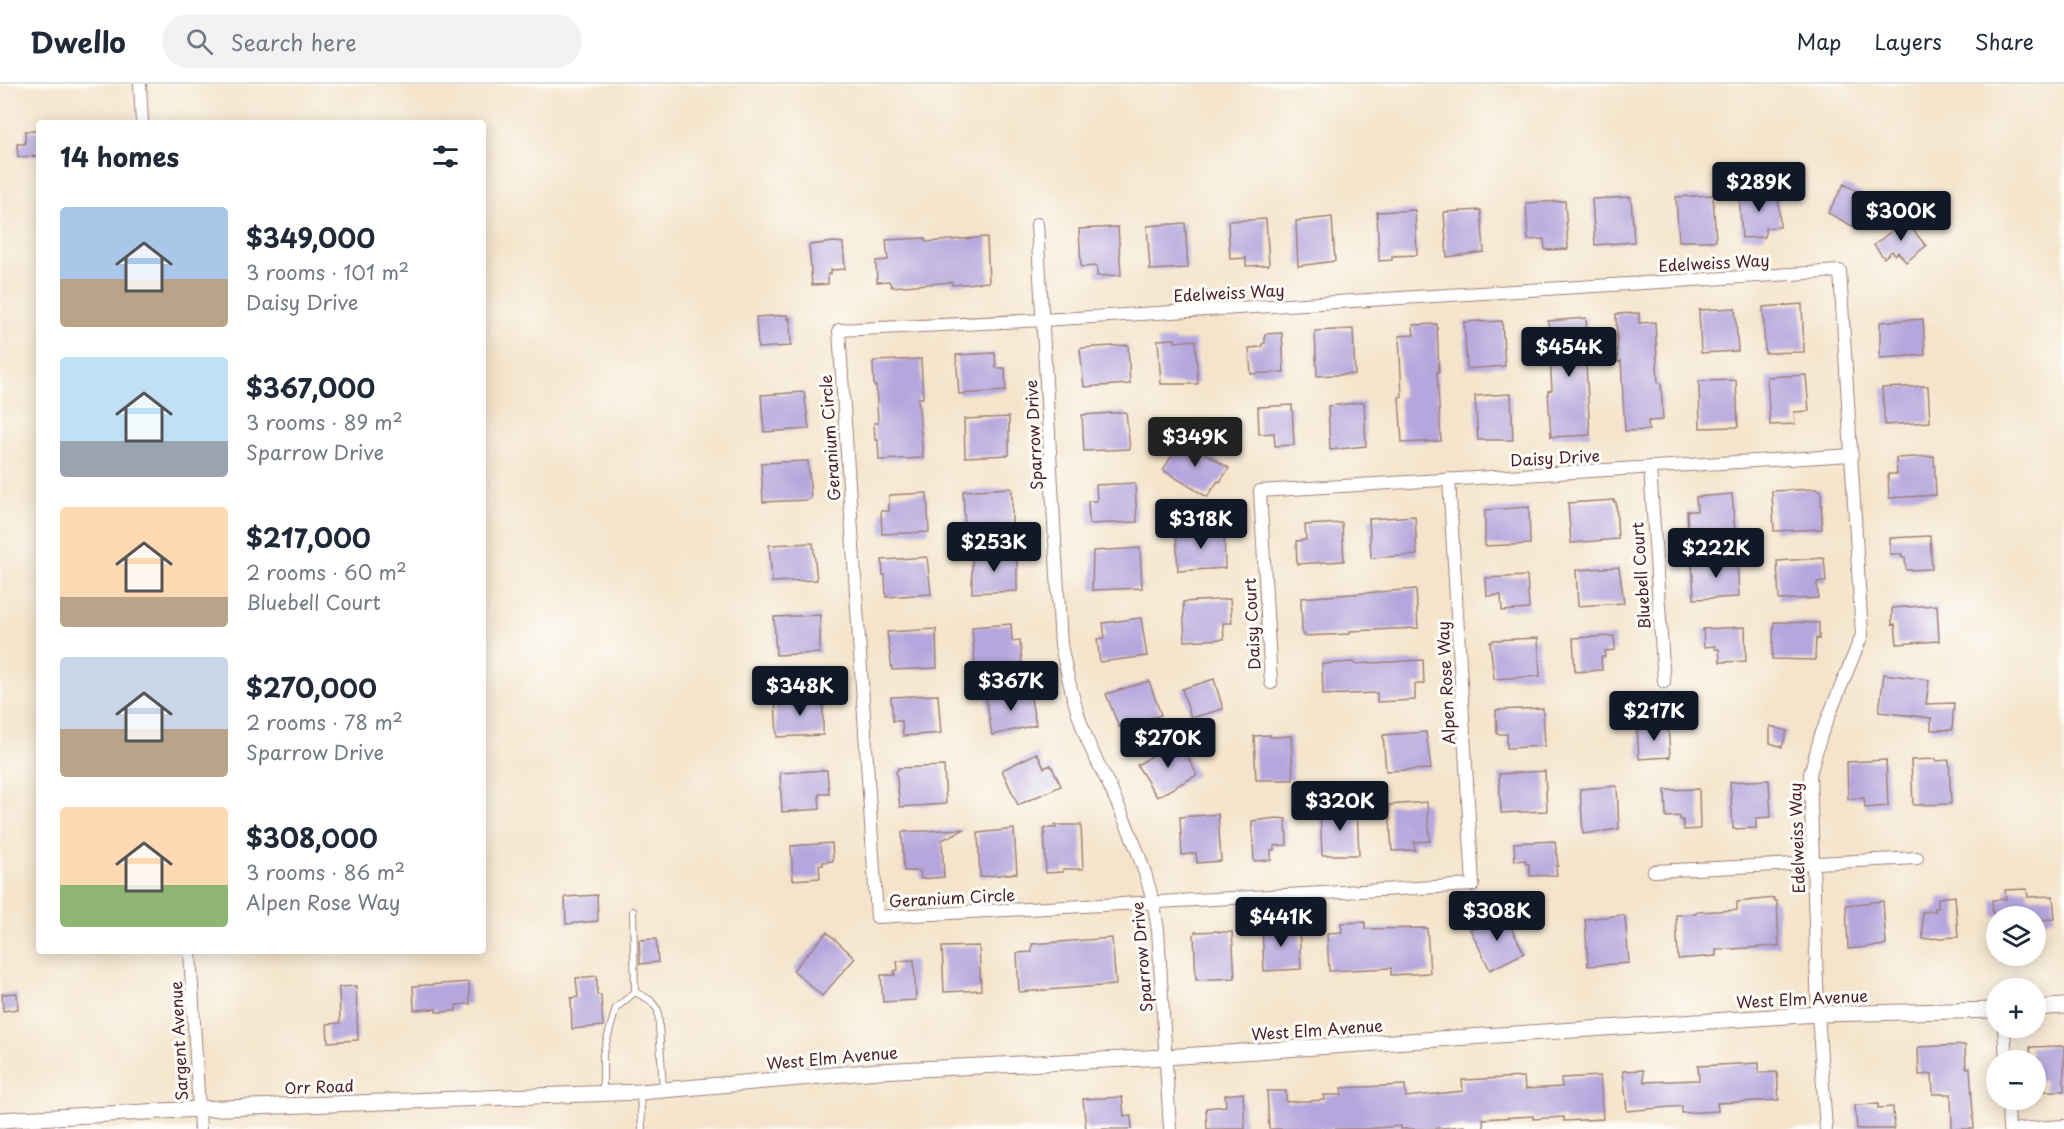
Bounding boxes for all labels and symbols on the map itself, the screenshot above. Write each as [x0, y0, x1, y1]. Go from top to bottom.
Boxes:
pin: $289K [1717, 162, 1801, 213]
pin: $300K [1859, 191, 1943, 242]
street label: Edelweiss Way [1658, 247, 1770, 277]
street label: Edelweiss Way [1173, 277, 1285, 307]
pin: $454K [1527, 327, 1611, 378]
street label: Geranium Circle [813, 374, 845, 502]
street label: Sparrow Drive [1018, 379, 1048, 491]
pin: $349K [1153, 417, 1237, 468]
street label: Daisy Drive [1510, 443, 1600, 471]
pin: $318K [1159, 499, 1243, 550]
street label: Bluebell Court [1624, 521, 1656, 631]
pin: $253K [952, 522, 1036, 573]
pin: $222K [1674, 528, 1758, 579]
street label: Daisy Court [1237, 577, 1265, 671]
street label: Alpen Rose Way [1430, 621, 1460, 745]
pin: $367K [969, 661, 1053, 712]
pin: $348K [758, 666, 842, 717]
pin: $217K [1612, 691, 1696, 742]
pin: $270K [1126, 718, 1210, 769]
pin: $320K [1298, 781, 1382, 832]
street label: Edelweiss Way [1782, 782, 1810, 894]
street label: Geranium Circle [888, 882, 1016, 912]
pin: $308K [1455, 891, 1539, 942]
pin: $441K [1239, 897, 1323, 948]
street label: Sparrow Drive [1124, 901, 1158, 1013]
street label: Sargent Avenue [163, 980, 193, 1101]
street label: West Elm Avenue [1736, 983, 1869, 1013]
street label: West Elm Avenue [1250, 1012, 1384, 1046]
street label: West Elm Avenue [765, 1039, 899, 1075]
street label: Orr Road [284, 1073, 354, 1099]

